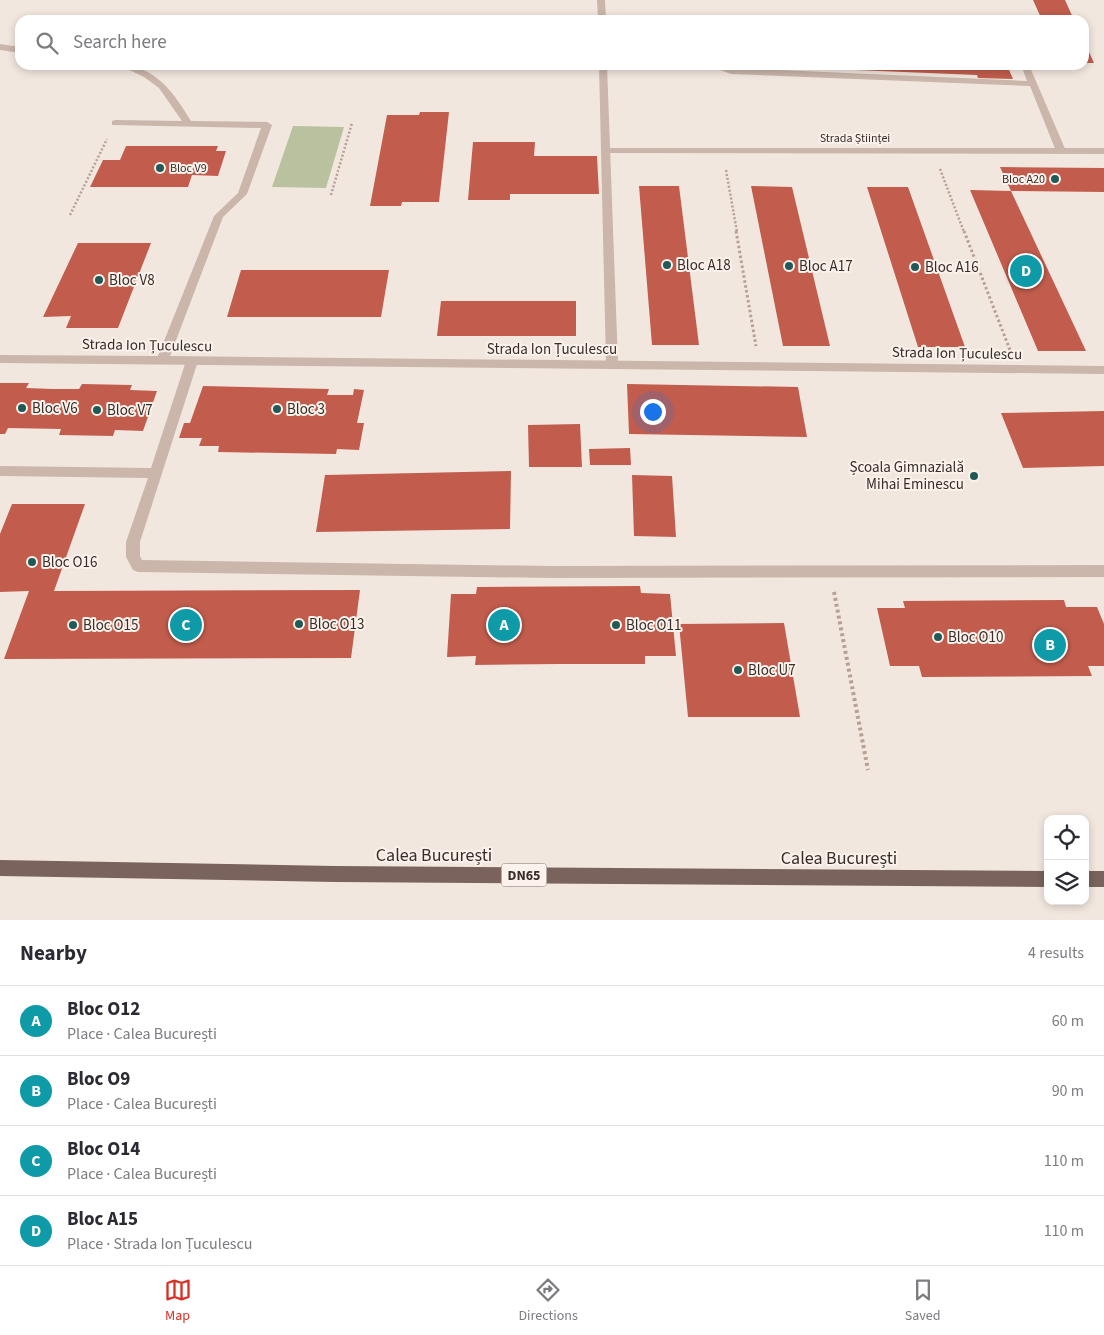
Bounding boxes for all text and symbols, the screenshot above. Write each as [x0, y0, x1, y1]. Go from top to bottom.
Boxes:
search box [15, 15, 1089, 70]
icon: search [33, 29, 61, 57]
text: Search here [73, 29, 167, 56]
street label: Strada Științei [820, 130, 890, 147]
place label: Bloc V9 [170, 160, 207, 177]
marker: Bloc V9 [154, 162, 166, 174]
place label: Bloc A20 [1002, 171, 1045, 188]
marker: Bloc A20 [1049, 173, 1061, 185]
pin: D [1010, 252, 1042, 290]
place label: Bloc A18 [677, 255, 731, 276]
place label: Bloc A17 [799, 256, 853, 277]
place label: Bloc A16 [925, 257, 979, 278]
marker: Bloc A18 [661, 259, 673, 271]
marker: Bloc A17 [783, 260, 795, 272]
marker: Bloc A16 [909, 261, 921, 273]
place label: Bloc V8 [109, 270, 155, 291]
marker: Bloc V8 [93, 274, 105, 286]
street label: Strada Ion Țuculescu [82, 334, 212, 357]
street label: Strada Ion Țuculescu [487, 339, 617, 360]
street label: Strada Ion Țuculescu [892, 342, 1022, 365]
place label: Bloc V6 [32, 398, 78, 419]
place label: Bloc 3 [287, 399, 325, 420]
your location [640, 399, 666, 425]
place label: Bloc V7 [107, 400, 153, 421]
marker: Bloc V6 [16, 402, 28, 414]
marker: Bloc 3 [271, 403, 283, 415]
marker: Bloc V7 [91, 404, 103, 416]
place label: Școala Gimnazială Mihai Eminescu [849, 457, 964, 495]
marker: Școala Gimnazială Mihai Eminescu [968, 470, 980, 482]
place label: Bloc O16 [42, 552, 98, 573]
marker: Bloc O16 [26, 556, 38, 568]
pin: C [170, 606, 202, 644]
pin: A [488, 606, 520, 644]
place label: Bloc O13 [309, 614, 365, 635]
place label: Bloc O15 [83, 615, 139, 636]
place label: Bloc O11 [626, 615, 682, 636]
marker: Bloc O13 [293, 618, 305, 630]
marker: Bloc O15 [67, 619, 79, 631]
marker: Bloc O11 [610, 619, 622, 631]
pin: B [1034, 626, 1066, 664]
place label: Bloc O10 [948, 627, 1004, 648]
marker: Bloc O10 [932, 631, 944, 643]
place label: Bloc U7 [748, 660, 796, 681]
marker: Bloc U7 [732, 664, 744, 676]
map controls [1044, 815, 1089, 905]
button: locate [1044, 815, 1089, 860]
street label: Calea București [376, 843, 492, 868]
street label: Calea București [781, 846, 897, 871]
button: layers [1044, 860, 1089, 905]
road number: DN65 [502, 864, 546, 886]
text: Nearby [20, 938, 87, 968]
text: 4 results [1028, 942, 1084, 964]
text: Bloc O12 [67, 996, 140, 1023]
text: A [31, 1010, 41, 1032]
text: 60 m [1052, 1010, 1084, 1032]
text: Place · Calea București [67, 1023, 217, 1045]
text: Bloc O9 [67, 1066, 130, 1093]
text: B [31, 1080, 41, 1102]
text: 90 m [1052, 1080, 1084, 1102]
text: Place · Calea București [67, 1093, 217, 1115]
text: Bloc O14 [67, 1136, 140, 1163]
text: C [31, 1150, 41, 1172]
text: 110 m [1044, 1150, 1084, 1172]
text: Place · Calea București [67, 1163, 217, 1185]
text: Bloc A15 [67, 1206, 138, 1233]
text: D [31, 1220, 41, 1242]
text: 110 m [1044, 1220, 1084, 1242]
text: Place · Strada Ion Țuculescu [67, 1233, 253, 1255]
tab: Map [164, 1276, 192, 1326]
tab: Directions [519, 1276, 578, 1326]
tab: Saved [905, 1276, 940, 1326]

